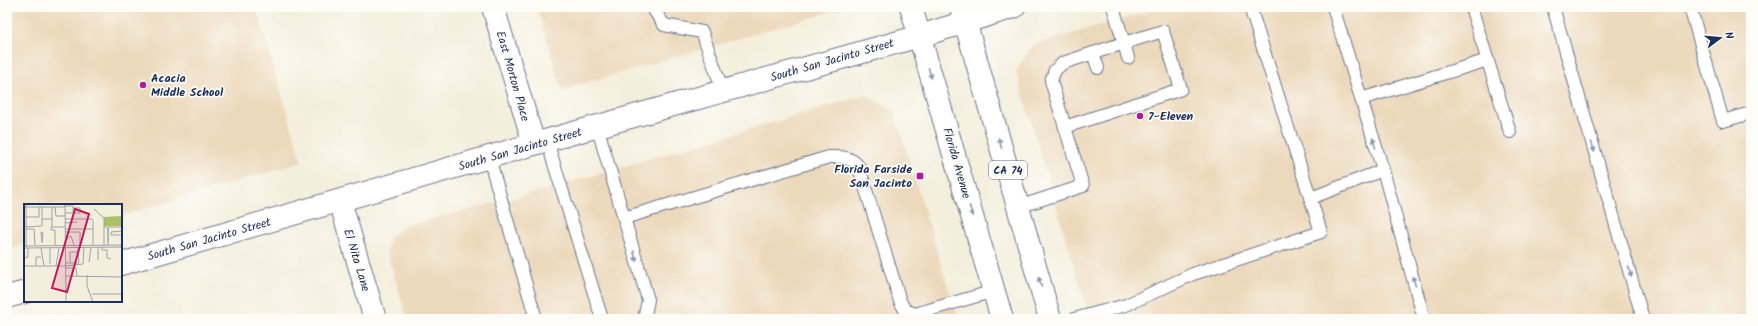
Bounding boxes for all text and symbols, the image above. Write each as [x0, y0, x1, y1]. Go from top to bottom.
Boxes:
north arrow [1700, 18, 1740, 58]
street label: East Morton Place [491, 29, 535, 124]
text: N [1719, 30, 1738, 41]
street label: South San Jacinto Street [768, 34, 897, 87]
one-way arrow [927, 67, 933, 79]
place label: Acacia Middle School [151, 69, 224, 102]
marker: Acacia Middle School [138, 80, 148, 90]
place label: 7-Eleven [1148, 107, 1194, 126]
marker: 7-Eleven [1135, 111, 1145, 121]
street label: South San Jacinto Street [456, 123, 585, 176]
street label: Florida Avenue [937, 125, 976, 202]
one-way arrow [997, 137, 1003, 149]
one-way arrow [1371, 137, 1377, 149]
one-way arrow [1590, 141, 1596, 153]
place label: Florida Farside San Jacinto [834, 160, 913, 193]
road number: CA 74 [989, 161, 1027, 179]
marker: Florida Farside San Jacinto [915, 171, 925, 181]
inset map [24, 204, 122, 302]
one-way arrow [968, 206, 974, 218]
street label: South San Jacinto Street [145, 213, 274, 266]
street label: El Nita Lane [338, 226, 375, 294]
one-way arrow [632, 250, 638, 262]
one-way arrow [1627, 266, 1633, 278]
one-way arrow [1036, 275, 1042, 288]
one-way arrow [1411, 275, 1417, 287]

